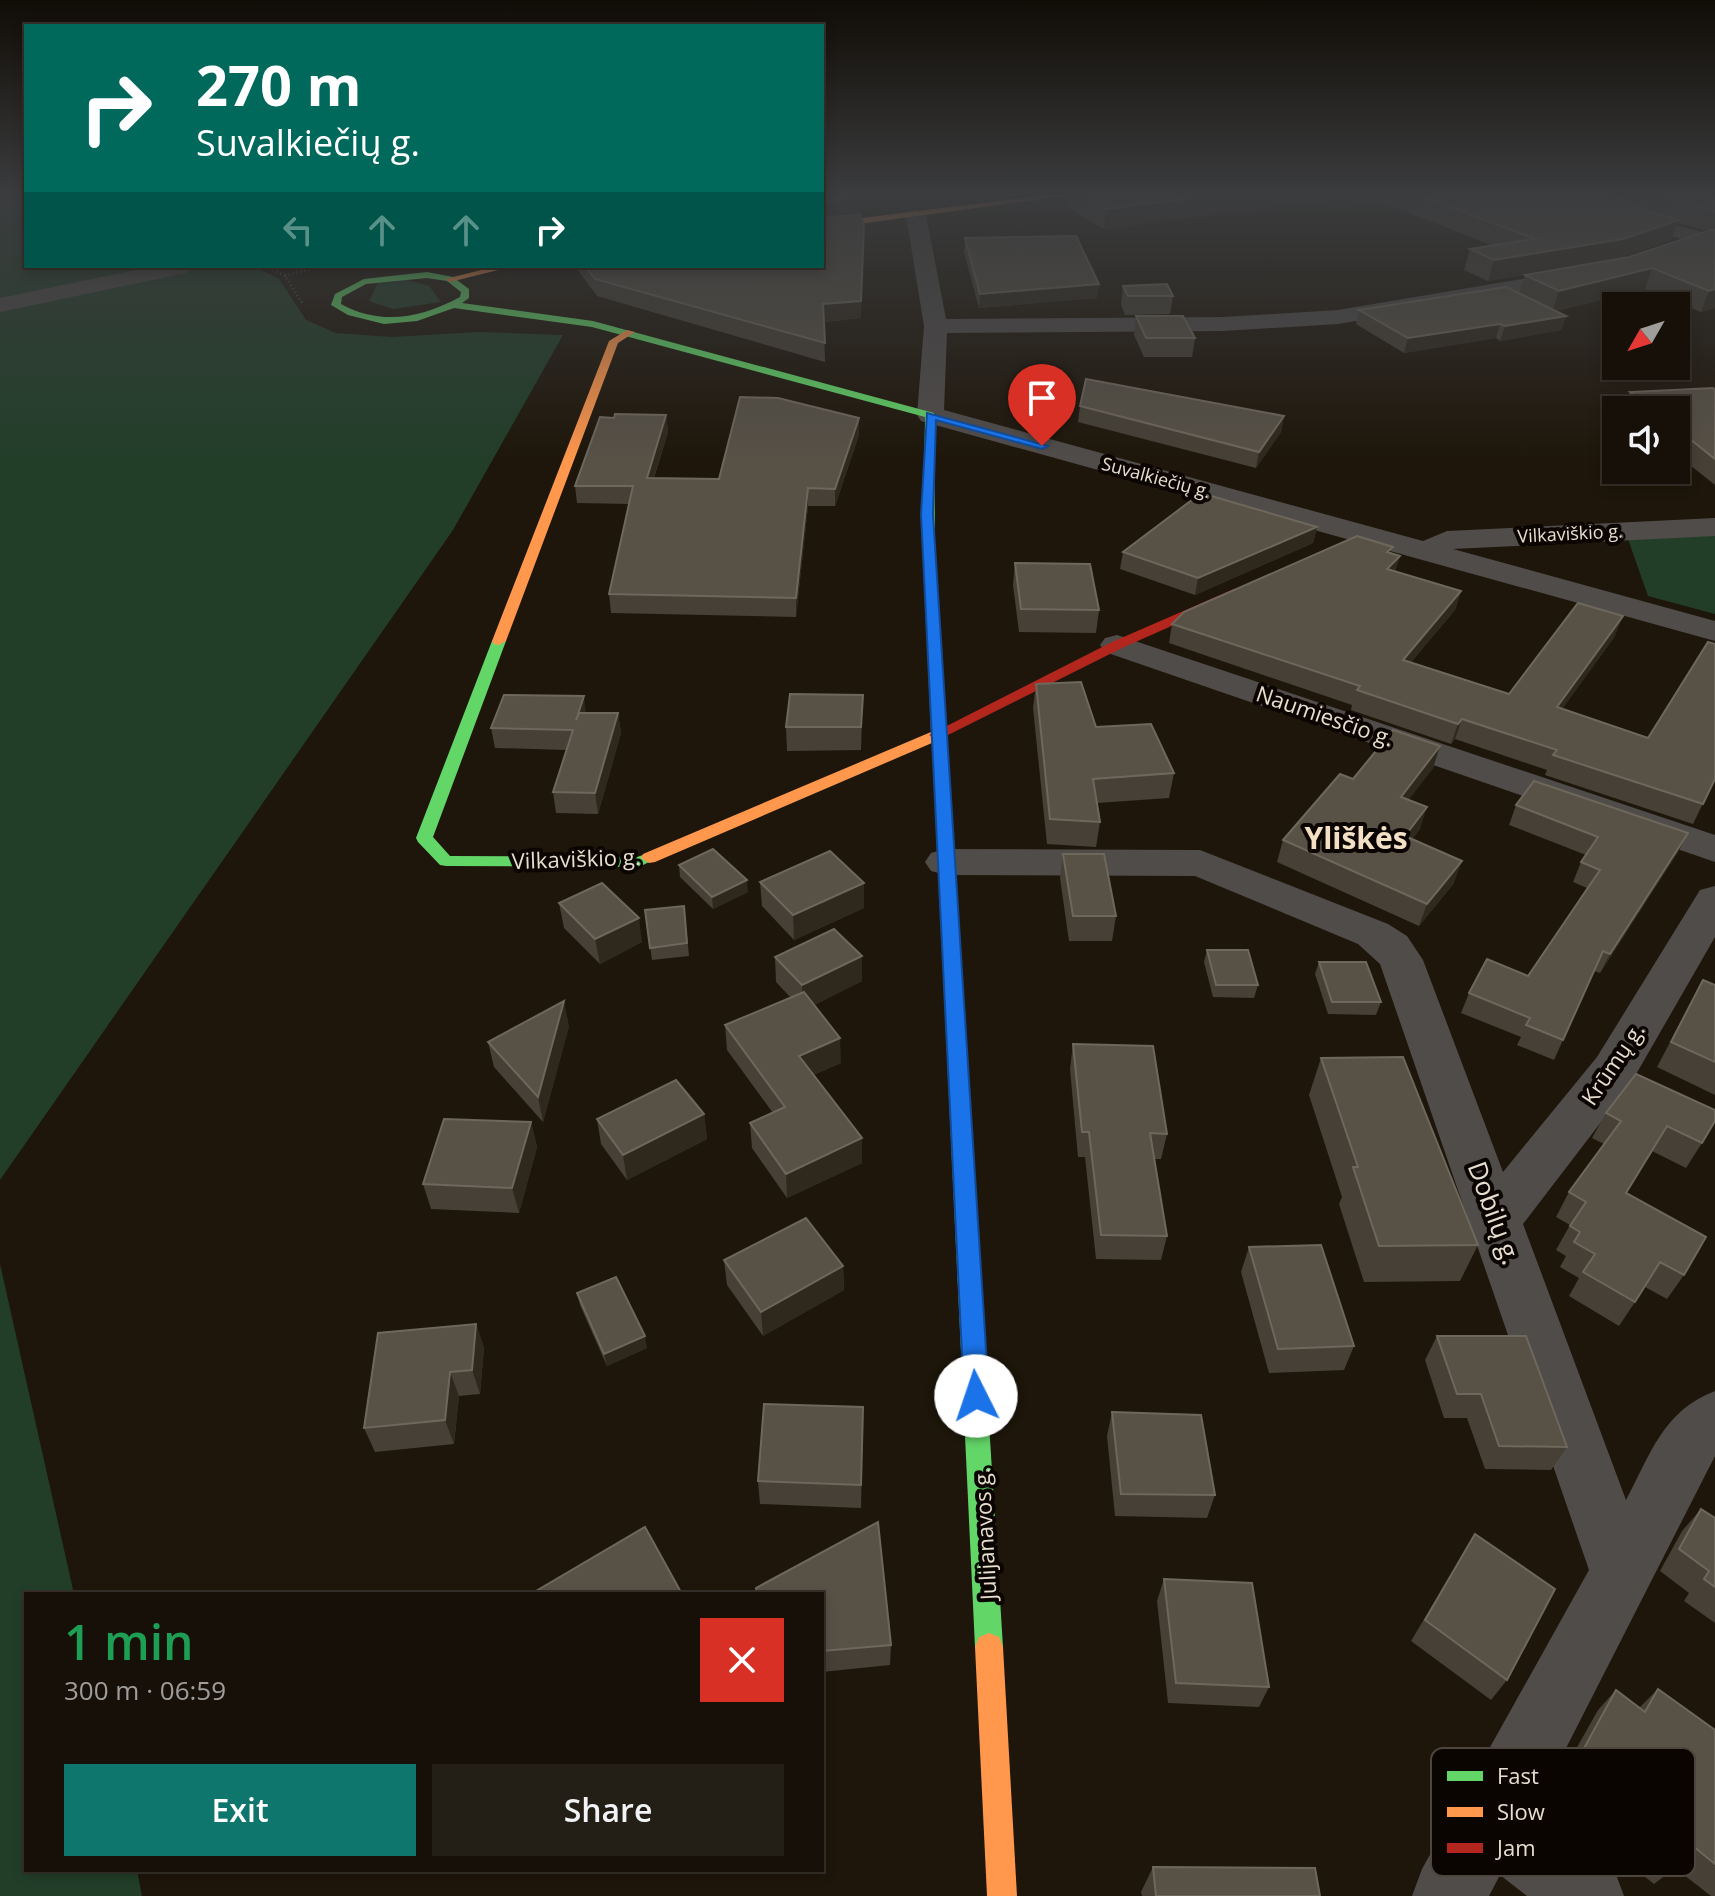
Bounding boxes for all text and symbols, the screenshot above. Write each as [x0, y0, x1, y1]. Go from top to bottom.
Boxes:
text: 270 m [196, 46, 362, 122]
icon: right [64, 56, 168, 160]
text: Suvalkiečių g. [196, 118, 420, 167]
icon: left [276, 208, 320, 252]
icon: ahead [360, 208, 404, 252]
icon: ahead [444, 208, 488, 252]
icon: right [528, 208, 572, 252]
north arrow [1602, 292, 1690, 380]
map controls [1602, 292, 1690, 484]
pin [1008, 364, 1076, 446]
icon: arrive [1020, 376, 1064, 420]
button: sound [1602, 396, 1690, 484]
street label: Suvalkiečių g. [1099, 451, 1213, 503]
street label: Vilkaviškio g. [1517, 518, 1623, 548]
street label: Naumiesčio g. [1252, 677, 1398, 753]
district label: Yliškės [1304, 817, 1408, 858]
street label: Vilkaviškio g. [511, 841, 641, 875]
street label: Krūmų g. [1574, 1016, 1651, 1110]
street label: Dobilų g. [1460, 1156, 1530, 1269]
position arrow [934, 1354, 1018, 1438]
street label: Julijanavos g. [966, 1467, 1003, 1603]
text: 1 min [64, 1609, 194, 1674]
button: close [700, 1618, 784, 1702]
text: 300 m · 06:59 [64, 1672, 226, 1708]
legend [1431, 1748, 1695, 1876]
text: Fast [1497, 1760, 1539, 1790]
button: Exit [64, 1764, 416, 1856]
button: Share [432, 1764, 784, 1856]
text: Slow [1497, 1796, 1545, 1826]
text: Jam [1495, 1832, 1536, 1862]

